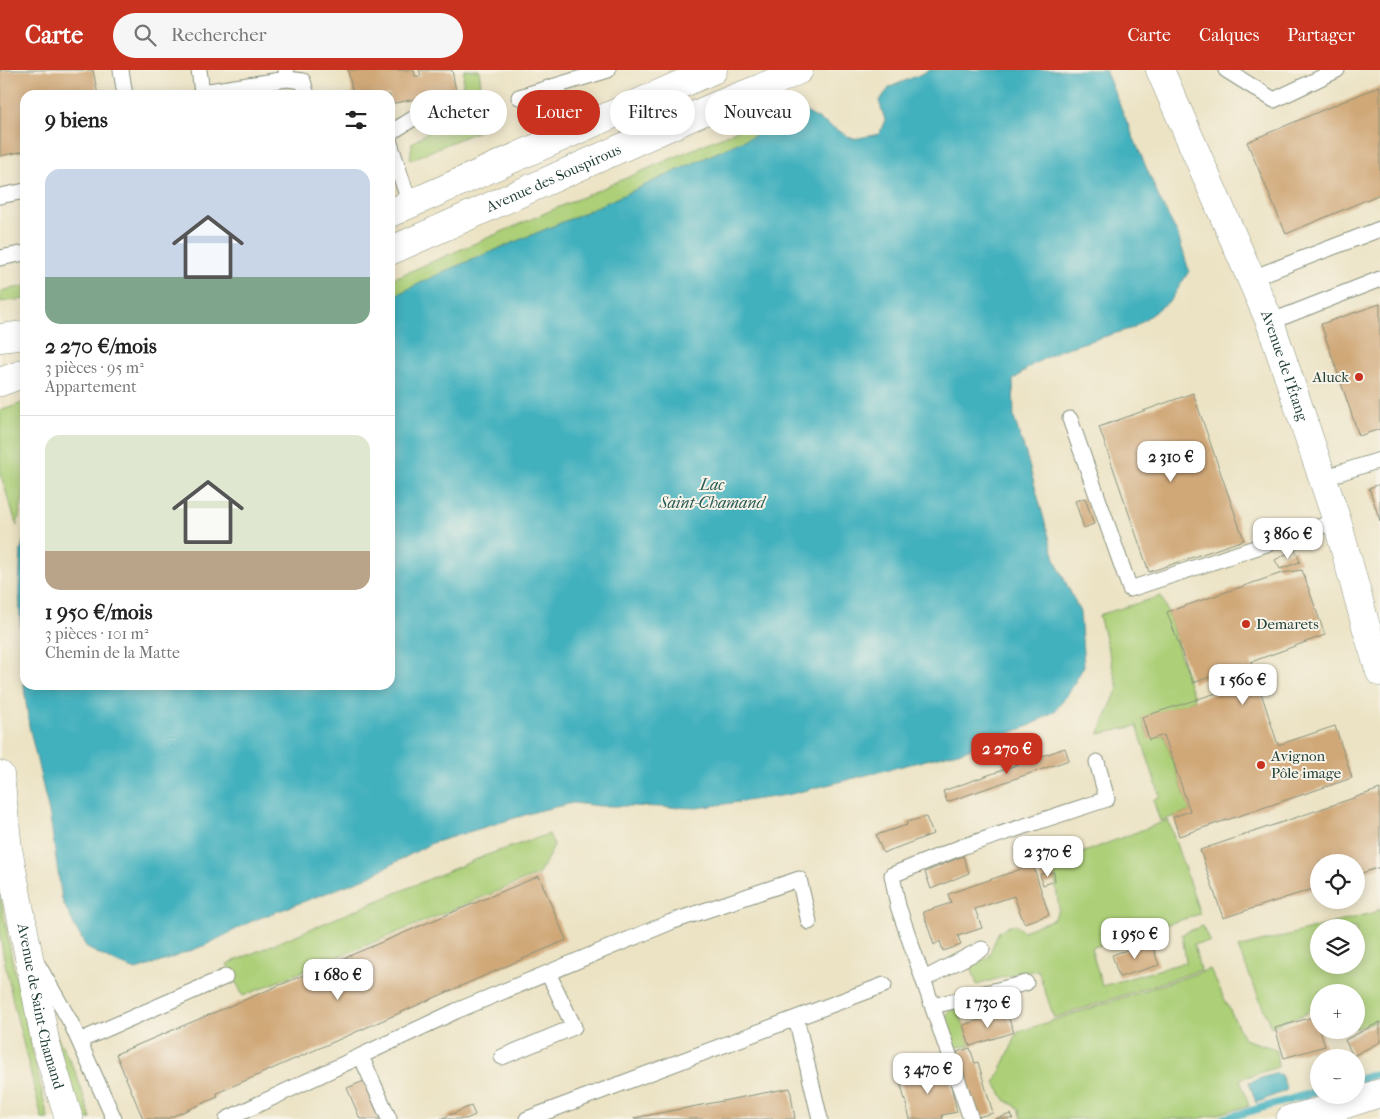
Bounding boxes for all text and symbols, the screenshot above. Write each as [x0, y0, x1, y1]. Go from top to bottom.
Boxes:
search box [113, 13, 463, 58]
text: Carte [25, 21, 83, 49]
icon: search [131, 21, 159, 49]
text: Rechercher [171, 24, 267, 46]
text: Carte [1128, 25, 1171, 46]
text: Calques [1199, 25, 1259, 46]
text: Partager [1287, 25, 1355, 46]
chip: Acheter [410, 90, 507, 135]
chip: Louer [517, 90, 600, 135]
chip: Filtres [610, 90, 695, 135]
chip: Nouveau [705, 90, 810, 135]
icon: filters [342, 106, 370, 134]
text: 9 biens [45, 108, 108, 132]
street label: Avenue des Souspirous [482, 140, 624, 216]
icon: home [163, 202, 253, 292]
street label: Avenue de l'Étang [1257, 307, 1312, 424]
text: 2 270 €/mois [45, 334, 157, 358]
text: 3 pièces · 95 m² [45, 358, 144, 377]
place label: Aluck [1311, 368, 1349, 386]
marker: Aluck [1353, 371, 1365, 383]
text: Appartement [45, 377, 137, 396]
pin: 2 310 € [1125, 440, 1217, 483]
text: 2 310 € [1148, 447, 1194, 466]
icon: home [163, 467, 253, 557]
water label: Lac Saint-Chamand [658, 475, 766, 512]
pin: 3 860 € [1242, 518, 1334, 560]
text: 3 860 € [1264, 524, 1312, 543]
text: 1 950 €/mois [45, 600, 153, 624]
place label: Demarets [1256, 615, 1319, 633]
marker: Demarets [1240, 618, 1252, 630]
text: 3 pièces · 101 m² [45, 624, 148, 643]
text: Chemin de la Matte [45, 643, 180, 662]
pin: 1 560 € [1197, 664, 1289, 706]
text: 1 560 € [1220, 670, 1266, 689]
pin: 2 270 € [961, 732, 1053, 775]
text: 2 270 € [982, 739, 1032, 758]
place label: Avignon Pôle image [1270, 747, 1342, 782]
marker: Avignon Pôle image [1255, 759, 1267, 771]
pin: 2 370 € [1002, 836, 1094, 878]
text: 2 370 € [1024, 842, 1072, 861]
map controls [1310, 854, 1365, 1104]
button: locate [1310, 854, 1365, 909]
pin: 1 950 € [1089, 918, 1181, 960]
button: layers [1310, 919, 1365, 974]
street label: Avenue de Saint-Chamand [13, 921, 68, 1092]
text: 1 950 € [1112, 924, 1158, 943]
pin: 1 680 € [292, 958, 384, 1001]
text: 1 680 € [314, 965, 362, 984]
button: + [1310, 984, 1365, 1039]
pin: 1 730 € [942, 986, 1034, 1029]
text: 1 730 € [965, 993, 1011, 1012]
button: − [1310, 1049, 1365, 1104]
pin: 3 470 € [882, 1052, 974, 1095]
text: 3 470 € [904, 1059, 952, 1078]

